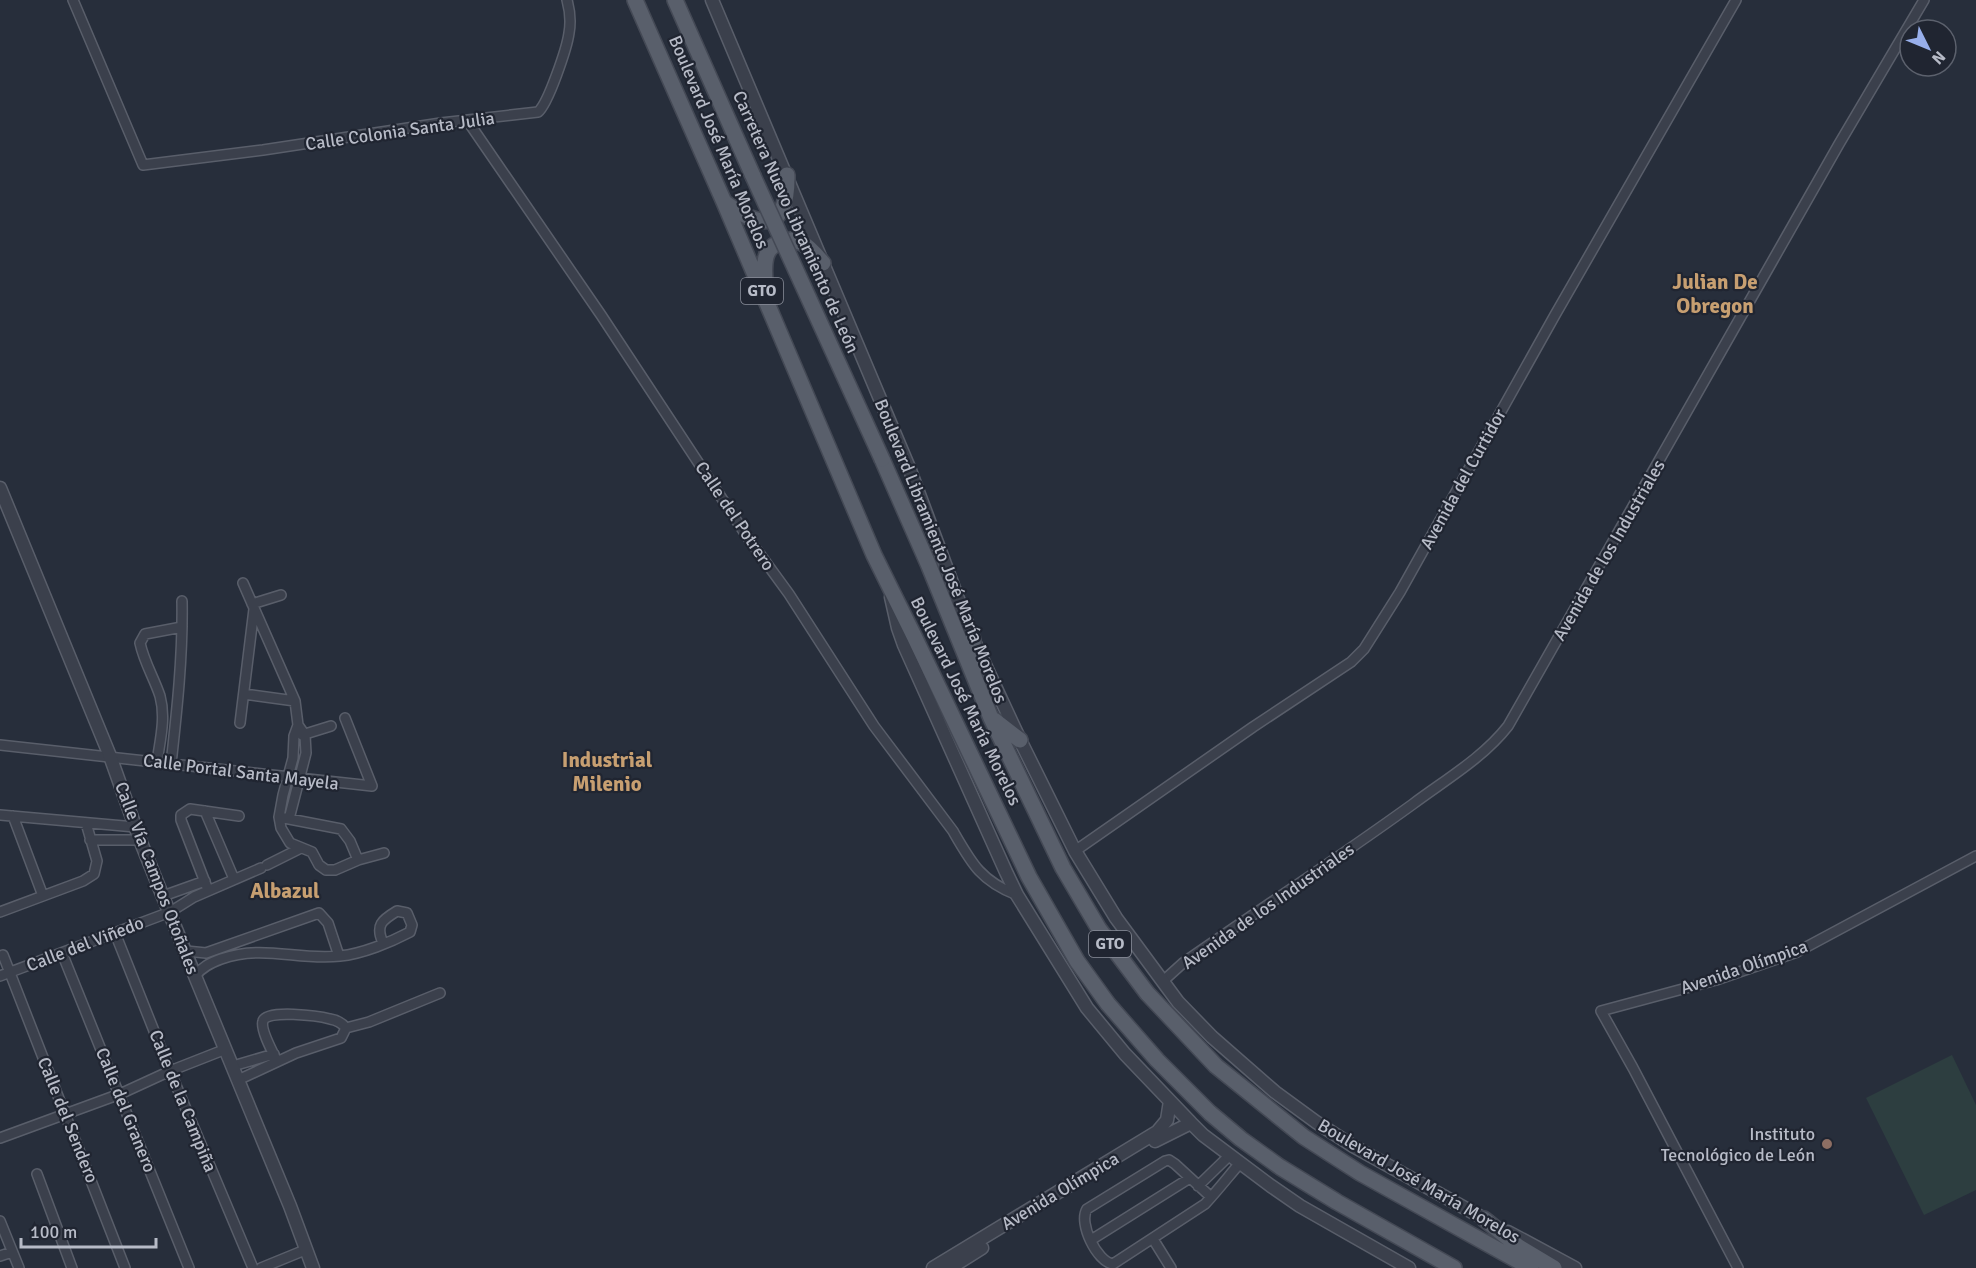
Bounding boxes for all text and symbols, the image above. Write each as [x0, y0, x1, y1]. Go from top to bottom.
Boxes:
north arrow [1898, 18, 1958, 78]
street label: Boulevard José María Morelos [664, 32, 774, 252]
text: N [1927, 47, 1949, 68]
street label: Carretera Nuevo Libramiento de León [728, 87, 864, 357]
street label: Calle Colonia Santa Julia [304, 107, 496, 155]
district label: Julian De Obregon [1672, 269, 1758, 319]
road number: GTO [741, 278, 783, 304]
street label: Boulevard Libramiento José María Morelos [870, 396, 1012, 706]
street label: Avenida del Curtidor [1415, 405, 1511, 553]
street label: Avenida de los Industriales [1548, 455, 1670, 644]
street label: Calle del Potrero [690, 457, 780, 575]
street label: Boulevard José María Morelos [906, 593, 1026, 809]
district label: Industrial Milenio [562, 747, 653, 797]
street label: Calle Portal Santa Mayela [142, 749, 340, 795]
street label: Calle Vía Campos Otoñales [110, 779, 204, 978]
street label: Avenida de los Industriales [1178, 838, 1359, 974]
district label: Albazul [250, 878, 320, 904]
street label: Calle del Viñedo [23, 912, 147, 976]
road number: GTO [1089, 931, 1131, 957]
street label: Avenida Olímpica [1677, 935, 1811, 999]
street label: Calle de la Campiña [144, 1027, 222, 1175]
street label: Calle del Granero [91, 1044, 161, 1176]
street label: Calle del Sendero [33, 1054, 103, 1186]
street label: Boulevard José María Morelos [1314, 1114, 1524, 1248]
place label: Instituto Tecnológico de León [1661, 1123, 1815, 1166]
marker: Instituto Tecnológico de León [1820, 1137, 1834, 1151]
street label: Avenida Olímpica [997, 1147, 1123, 1235]
scale bar [21, 1211, 156, 1249]
text: 100 m [30, 1221, 77, 1243]

